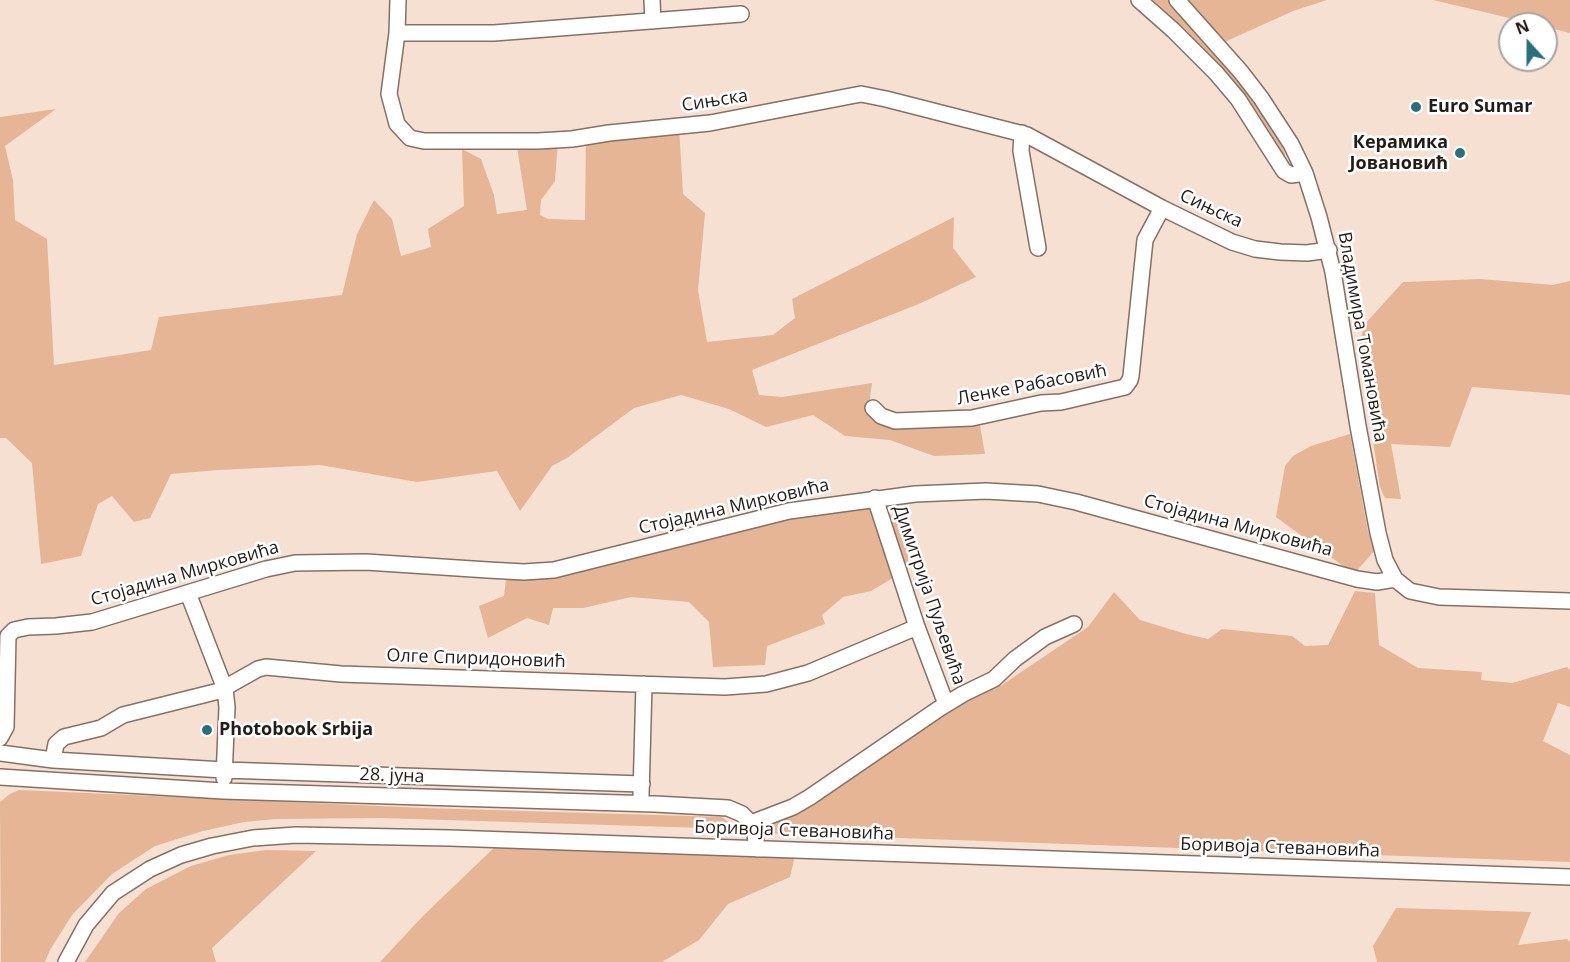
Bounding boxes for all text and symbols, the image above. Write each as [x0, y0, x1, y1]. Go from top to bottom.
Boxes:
north arrow [1498, 12, 1558, 72]
text: N [1512, 14, 1532, 40]
street label: Сињска [680, 85, 750, 117]
place label: Euro Sumar [1428, 96, 1532, 118]
marker: Euro Sumar [1409, 100, 1423, 114]
place label: Керамика Јовановић [1350, 132, 1448, 174]
marker: Керамика Јовановић [1453, 146, 1467, 160]
street label: Сињска [1176, 185, 1246, 233]
street label: Владимира Томановића [1333, 230, 1391, 444]
street label: Ленке Рабасовић [955, 360, 1109, 410]
street label: Стојадина Мирковића [637, 475, 831, 539]
street label: Стојадина Мирковића [1141, 490, 1335, 562]
street label: Димитрија Пуљевића [888, 502, 970, 688]
street label: Стојадина Мирковића [88, 537, 282, 611]
street label: Олге Спиридоновић [386, 645, 566, 673]
place label: Photobook Srbija [219, 719, 373, 741]
marker: Photobook Srbija [200, 723, 214, 737]
street label: 28. јуна [359, 764, 425, 788]
street label: Боривоја Стевановића [694, 817, 894, 845]
street label: Боривоја Стевановића [1180, 834, 1380, 862]

